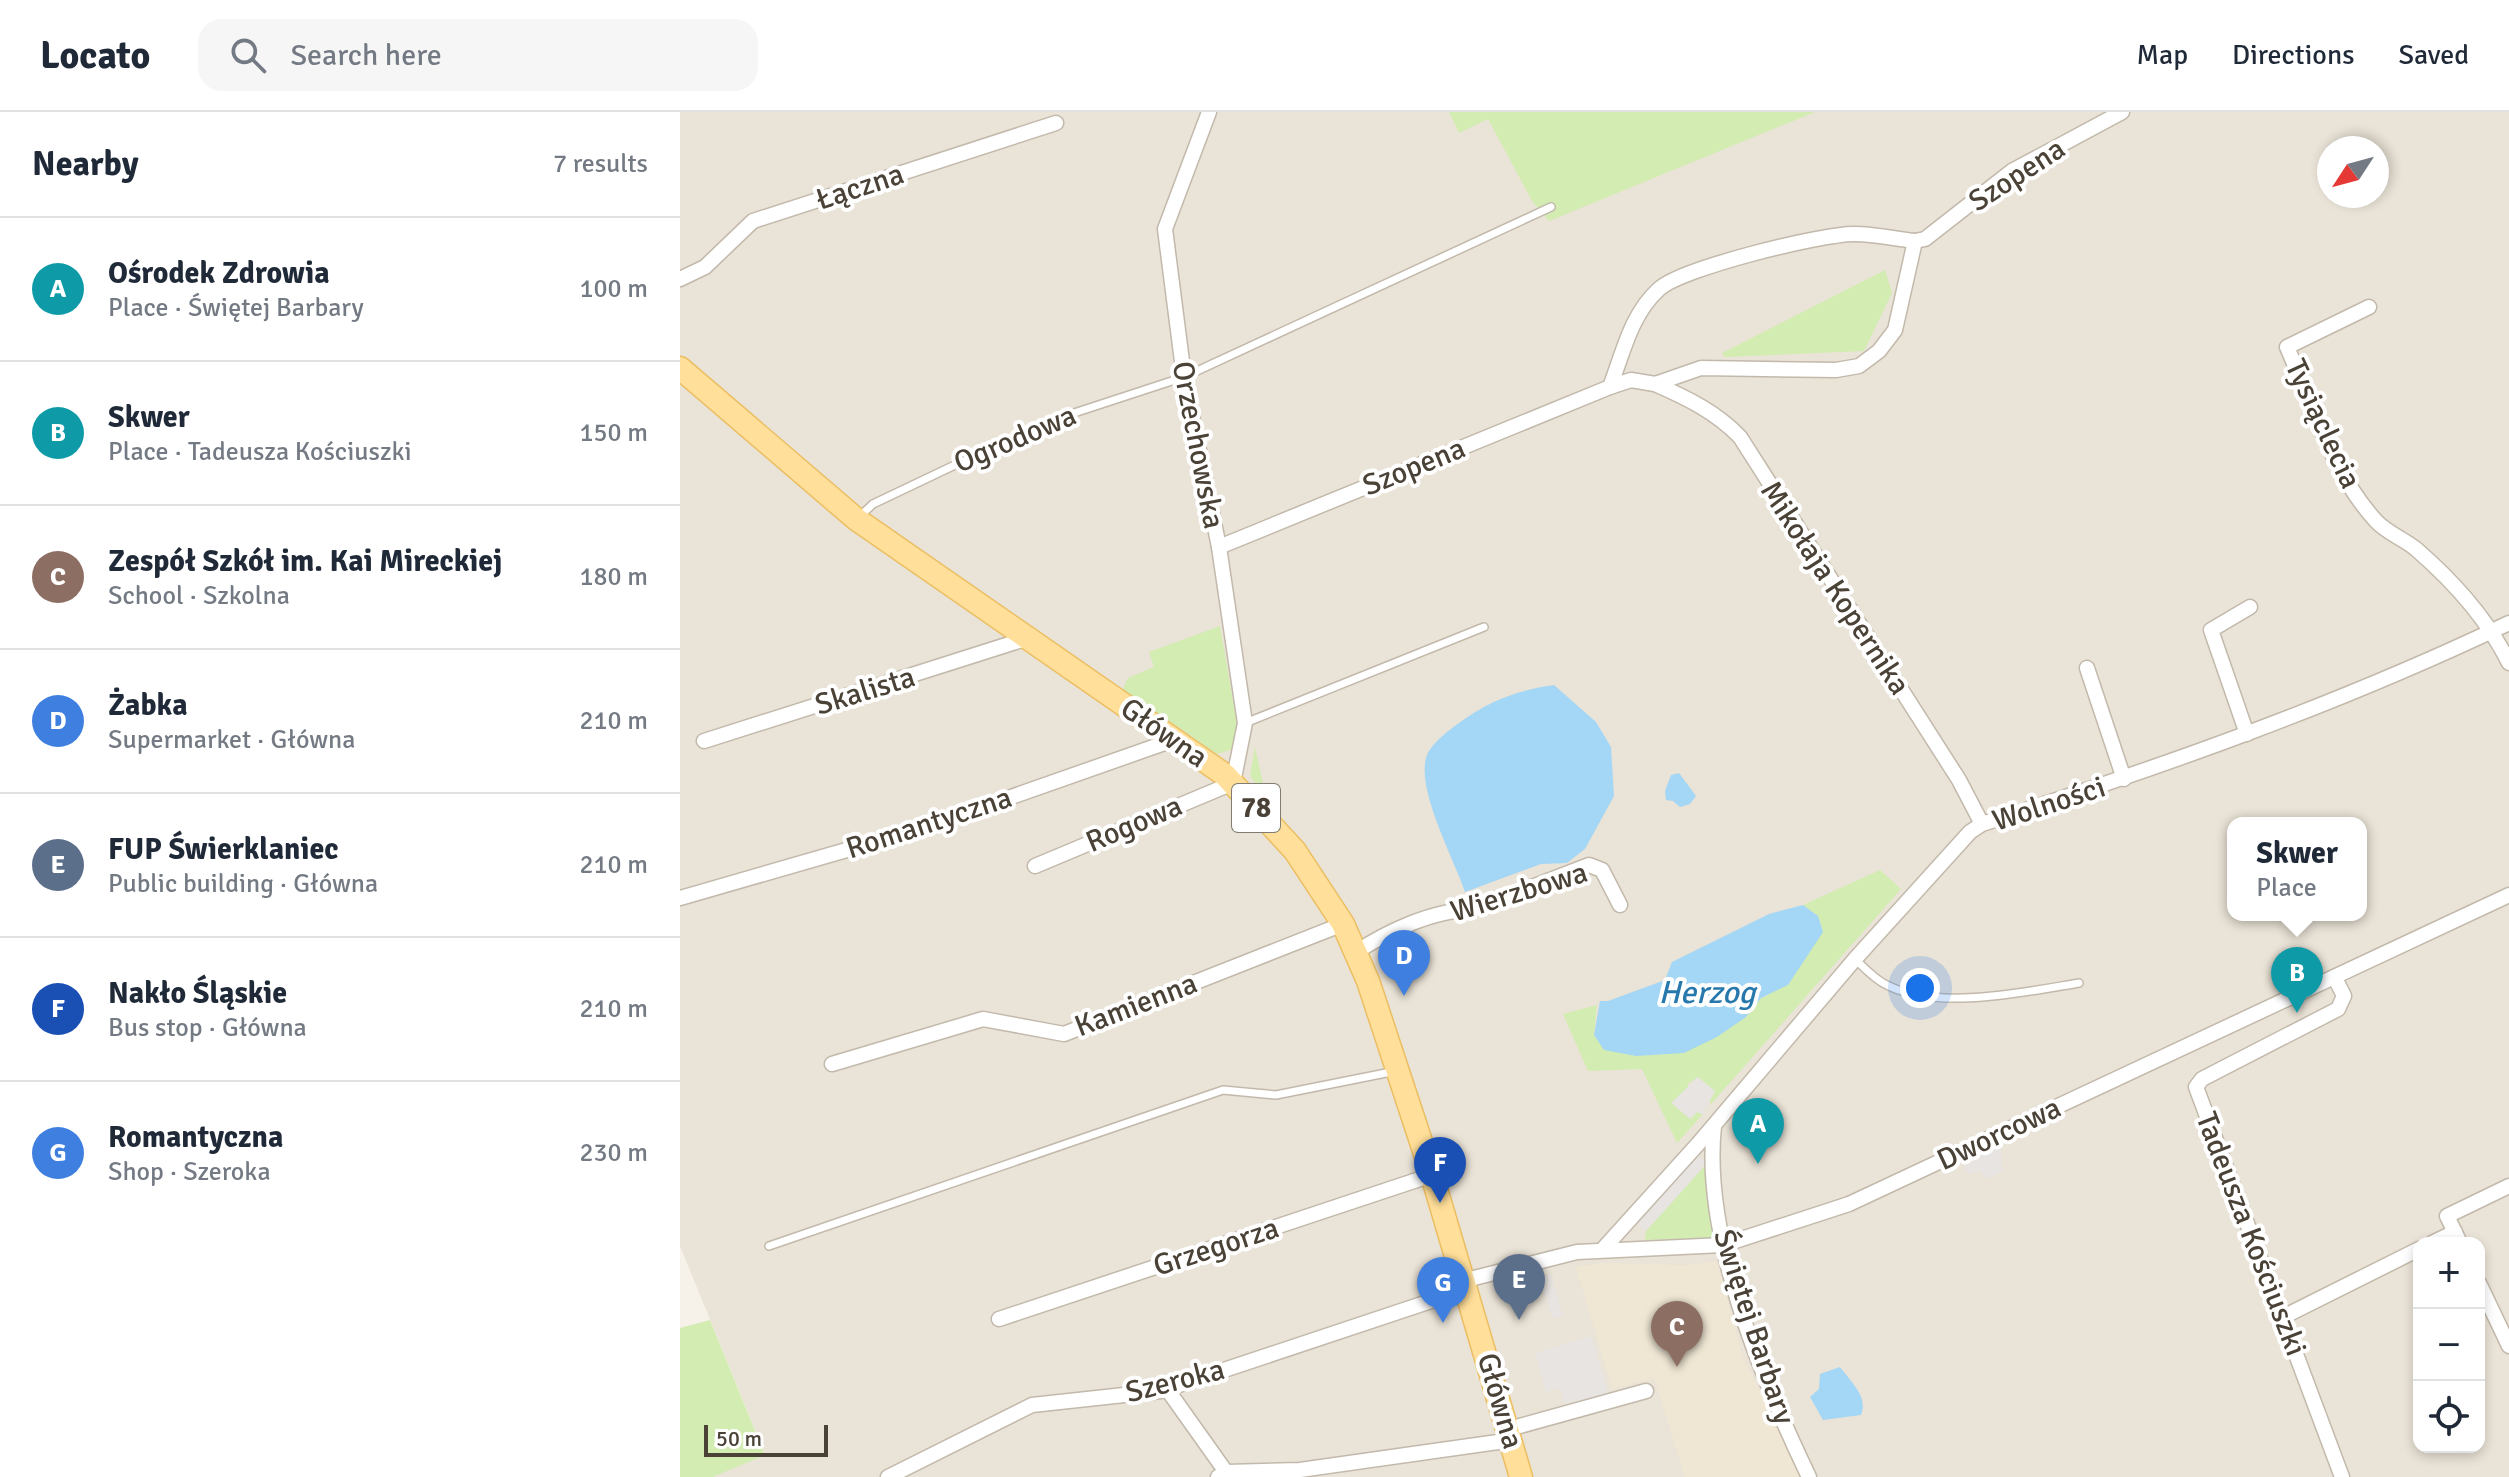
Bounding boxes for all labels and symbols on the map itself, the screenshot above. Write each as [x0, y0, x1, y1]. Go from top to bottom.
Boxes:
street label: Szopena [1962, 130, 2072, 220]
north arrow [2317, 136, 2389, 208]
street label: Łączna [812, 156, 908, 218]
street label: Tysiąclecia [2277, 353, 2369, 495]
street label: Orzechowska [1164, 358, 1232, 532]
street label: Ogrodowa [948, 397, 1082, 481]
street label: Szopena [1357, 430, 1471, 504]
street label: Mikołaja Kopernika [1752, 474, 1918, 702]
street label: Skalista [811, 658, 919, 724]
street label: Główna [1113, 690, 1215, 776]
street label: Wolności [1988, 768, 2110, 840]
street label: Romantyczna [841, 779, 1017, 867]
road number: 78 [1232, 784, 1280, 832]
street label: Rogowa [1080, 787, 1188, 861]
street label: Wierzbowa [1446, 854, 1592, 930]
pin: D [1378, 930, 1430, 996]
pin: B [2271, 947, 2323, 1013]
street label: Kamienna [1070, 965, 1202, 1045]
your location [1900, 968, 1940, 1008]
water label: Herzog [1659, 973, 1758, 1012]
street label: Dworcowa [1931, 1089, 2067, 1179]
pin: A [1732, 1098, 1784, 1164]
street label: Tadeusza Kościuszki [2188, 1107, 2314, 1361]
pin: F [1414, 1137, 1466, 1203]
street label: Grzegorza [1149, 1209, 1283, 1285]
street label: Świętej Barbary [1705, 1225, 1803, 1429]
pin: E [1493, 1254, 1545, 1320]
pin: G [1417, 1257, 1469, 1323]
pin: C [1651, 1301, 1703, 1367]
street label: Główna [1469, 1349, 1531, 1453]
street label: Szeroka [1122, 1351, 1228, 1411]
scale bar [704, 1421, 828, 1457]

